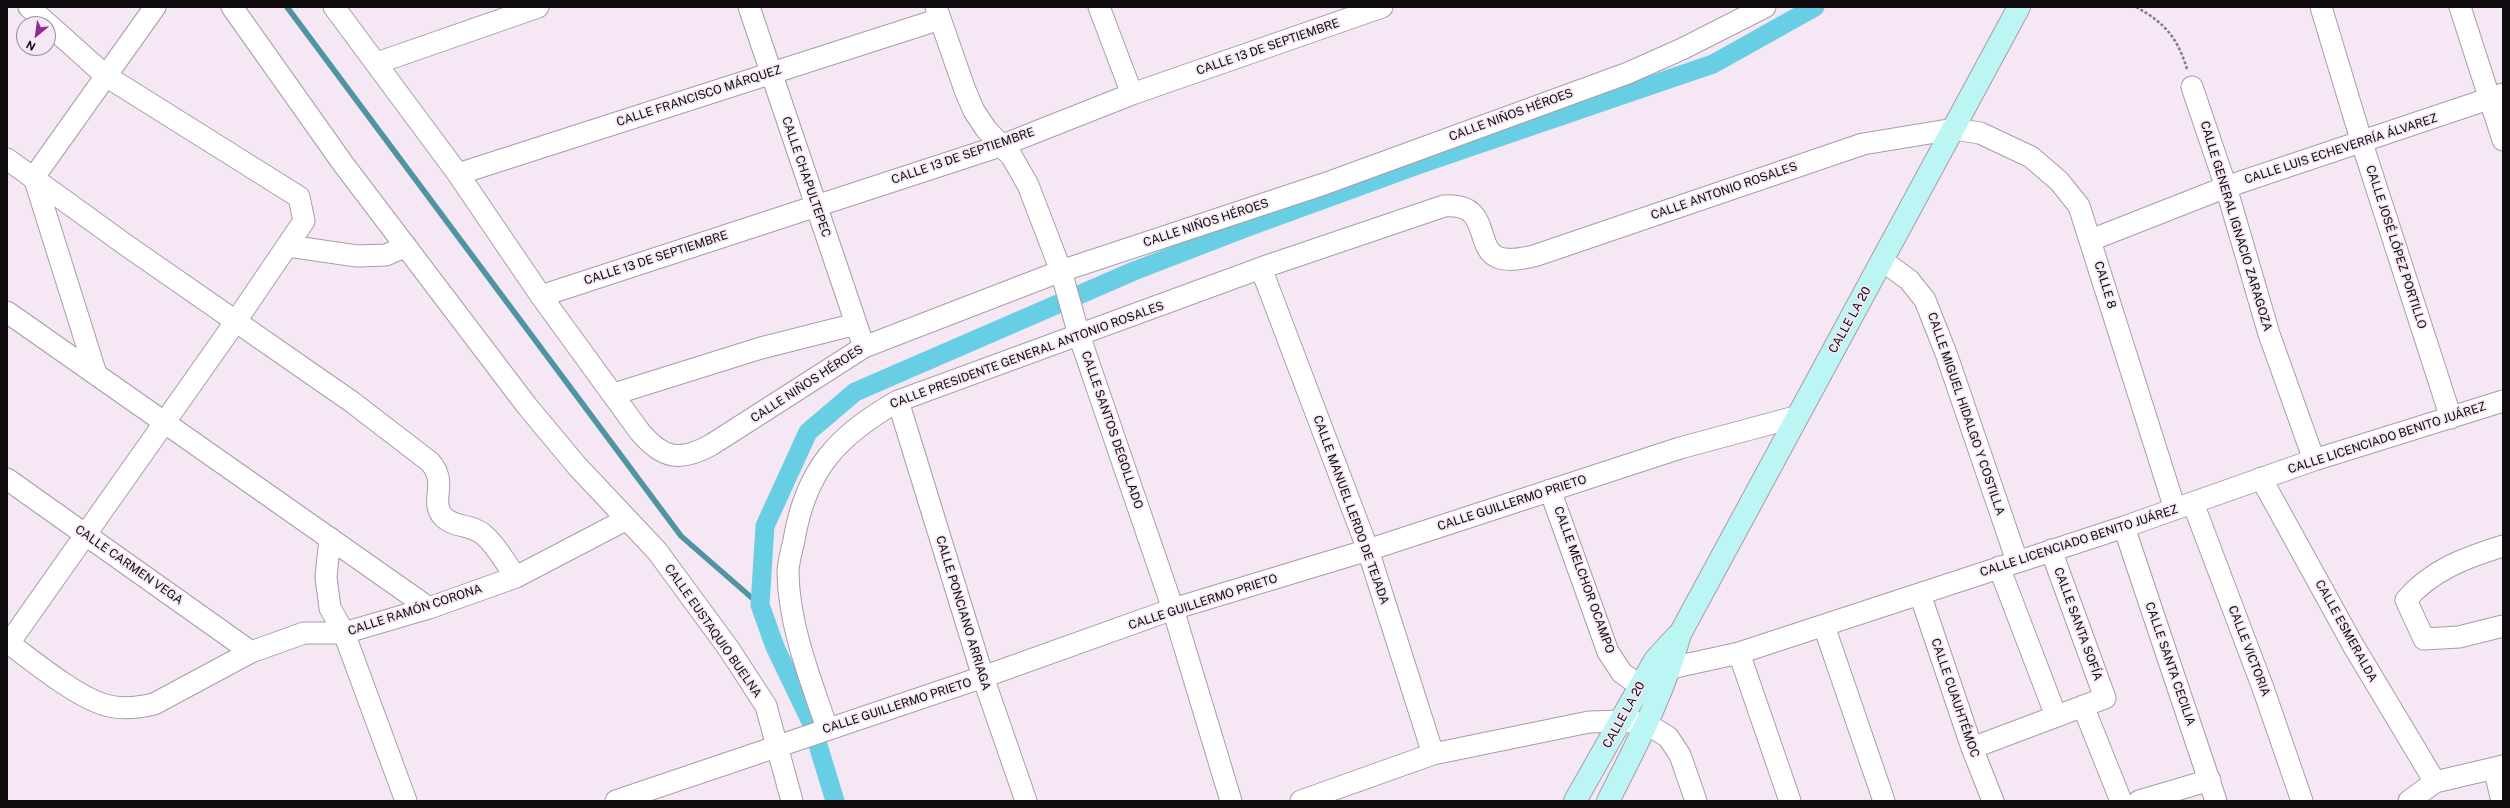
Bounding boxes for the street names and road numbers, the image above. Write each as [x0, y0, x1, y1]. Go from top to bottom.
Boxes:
street label: CALLE 13 DE SEPTIEMBRE [1195, 16, 1341, 78]
street label: CALLE FRANCISCO MÁRQUEZ [615, 62, 783, 130]
street label: CALLE NIÑOS HÉROES [1447, 86, 1575, 144]
street label: CALLE LUIS ECHEVERRÍA ÁLVAREZ [2243, 111, 2439, 187]
street label: CALLE CHAPULTEPEC [779, 115, 833, 239]
street label: CALLE GENERAL IGNACIO ZARAGOZA [2197, 119, 2275, 333]
street label: CALLE 13 DE SEPTIEMBRE [890, 125, 1036, 187]
street label: CALLE ANTONIO ROSALES [1649, 159, 1799, 223]
street label: CALLE JOSÉ LÓPEZ PORTILLO [2363, 163, 2429, 331]
street label: CALLE NIÑOS HÉROES [1141, 196, 1271, 250]
street label: CALLE 13 DE SEPTIEMBRE [582, 228, 730, 288]
street label: CALLE 8 [2091, 260, 2119, 310]
street label: CALLE LA 20 [1826, 284, 1874, 356]
street label: CALLE PRESIDENTE GENERAL ANTONIO ROSALES [888, 299, 1166, 411]
street label: CALLE MIGUEL HIDALGO Y COSTILLA [1924, 311, 2008, 517]
street label: CALLE NIÑOS HÉROES [748, 342, 866, 426]
street label: CALLE SANTOS DEGOLLADO [1078, 349, 1146, 511]
street label: CALLE LICENCIADO BENITO JUÁREZ [2286, 399, 2488, 477]
street label: CALLE MANUEL LERDO DE TEJADA [1310, 414, 1392, 606]
street label: CALLE GUILLERMO PRIETO [1436, 472, 1588, 534]
street label: CALLE LICENCIADO BENITO JUÁREZ [1978, 502, 2180, 580]
street label: CALLE MELCHOR OCAMPO [1551, 504, 1617, 656]
street label: CALLE CARMEN VEGA [72, 522, 186, 608]
street label: CALLE PONCIANO ARRIAGA [933, 534, 993, 692]
street label: CALLE EUSTAQUIO BUELNA [661, 562, 765, 700]
street label: CALLE SANTA SOFÍA [2051, 565, 2105, 683]
street label: CALLE GUILLERMO PRIETO [1127, 571, 1279, 633]
street label: CALLE ESMERALDA [2312, 577, 2380, 685]
street label: CALLE RAMÓN CORONA [346, 581, 484, 639]
street label: CALLE SANTA CECILIA [2142, 600, 2198, 728]
street label: CALLE VICTORIA [2225, 603, 2273, 699]
street label: CALLE CUAUHTÉMOC [1928, 637, 1982, 759]
street label: CALLE GUILLERMO PRIETO [821, 675, 973, 737]
street label: CALLE LA 20 [1600, 679, 1648, 751]

